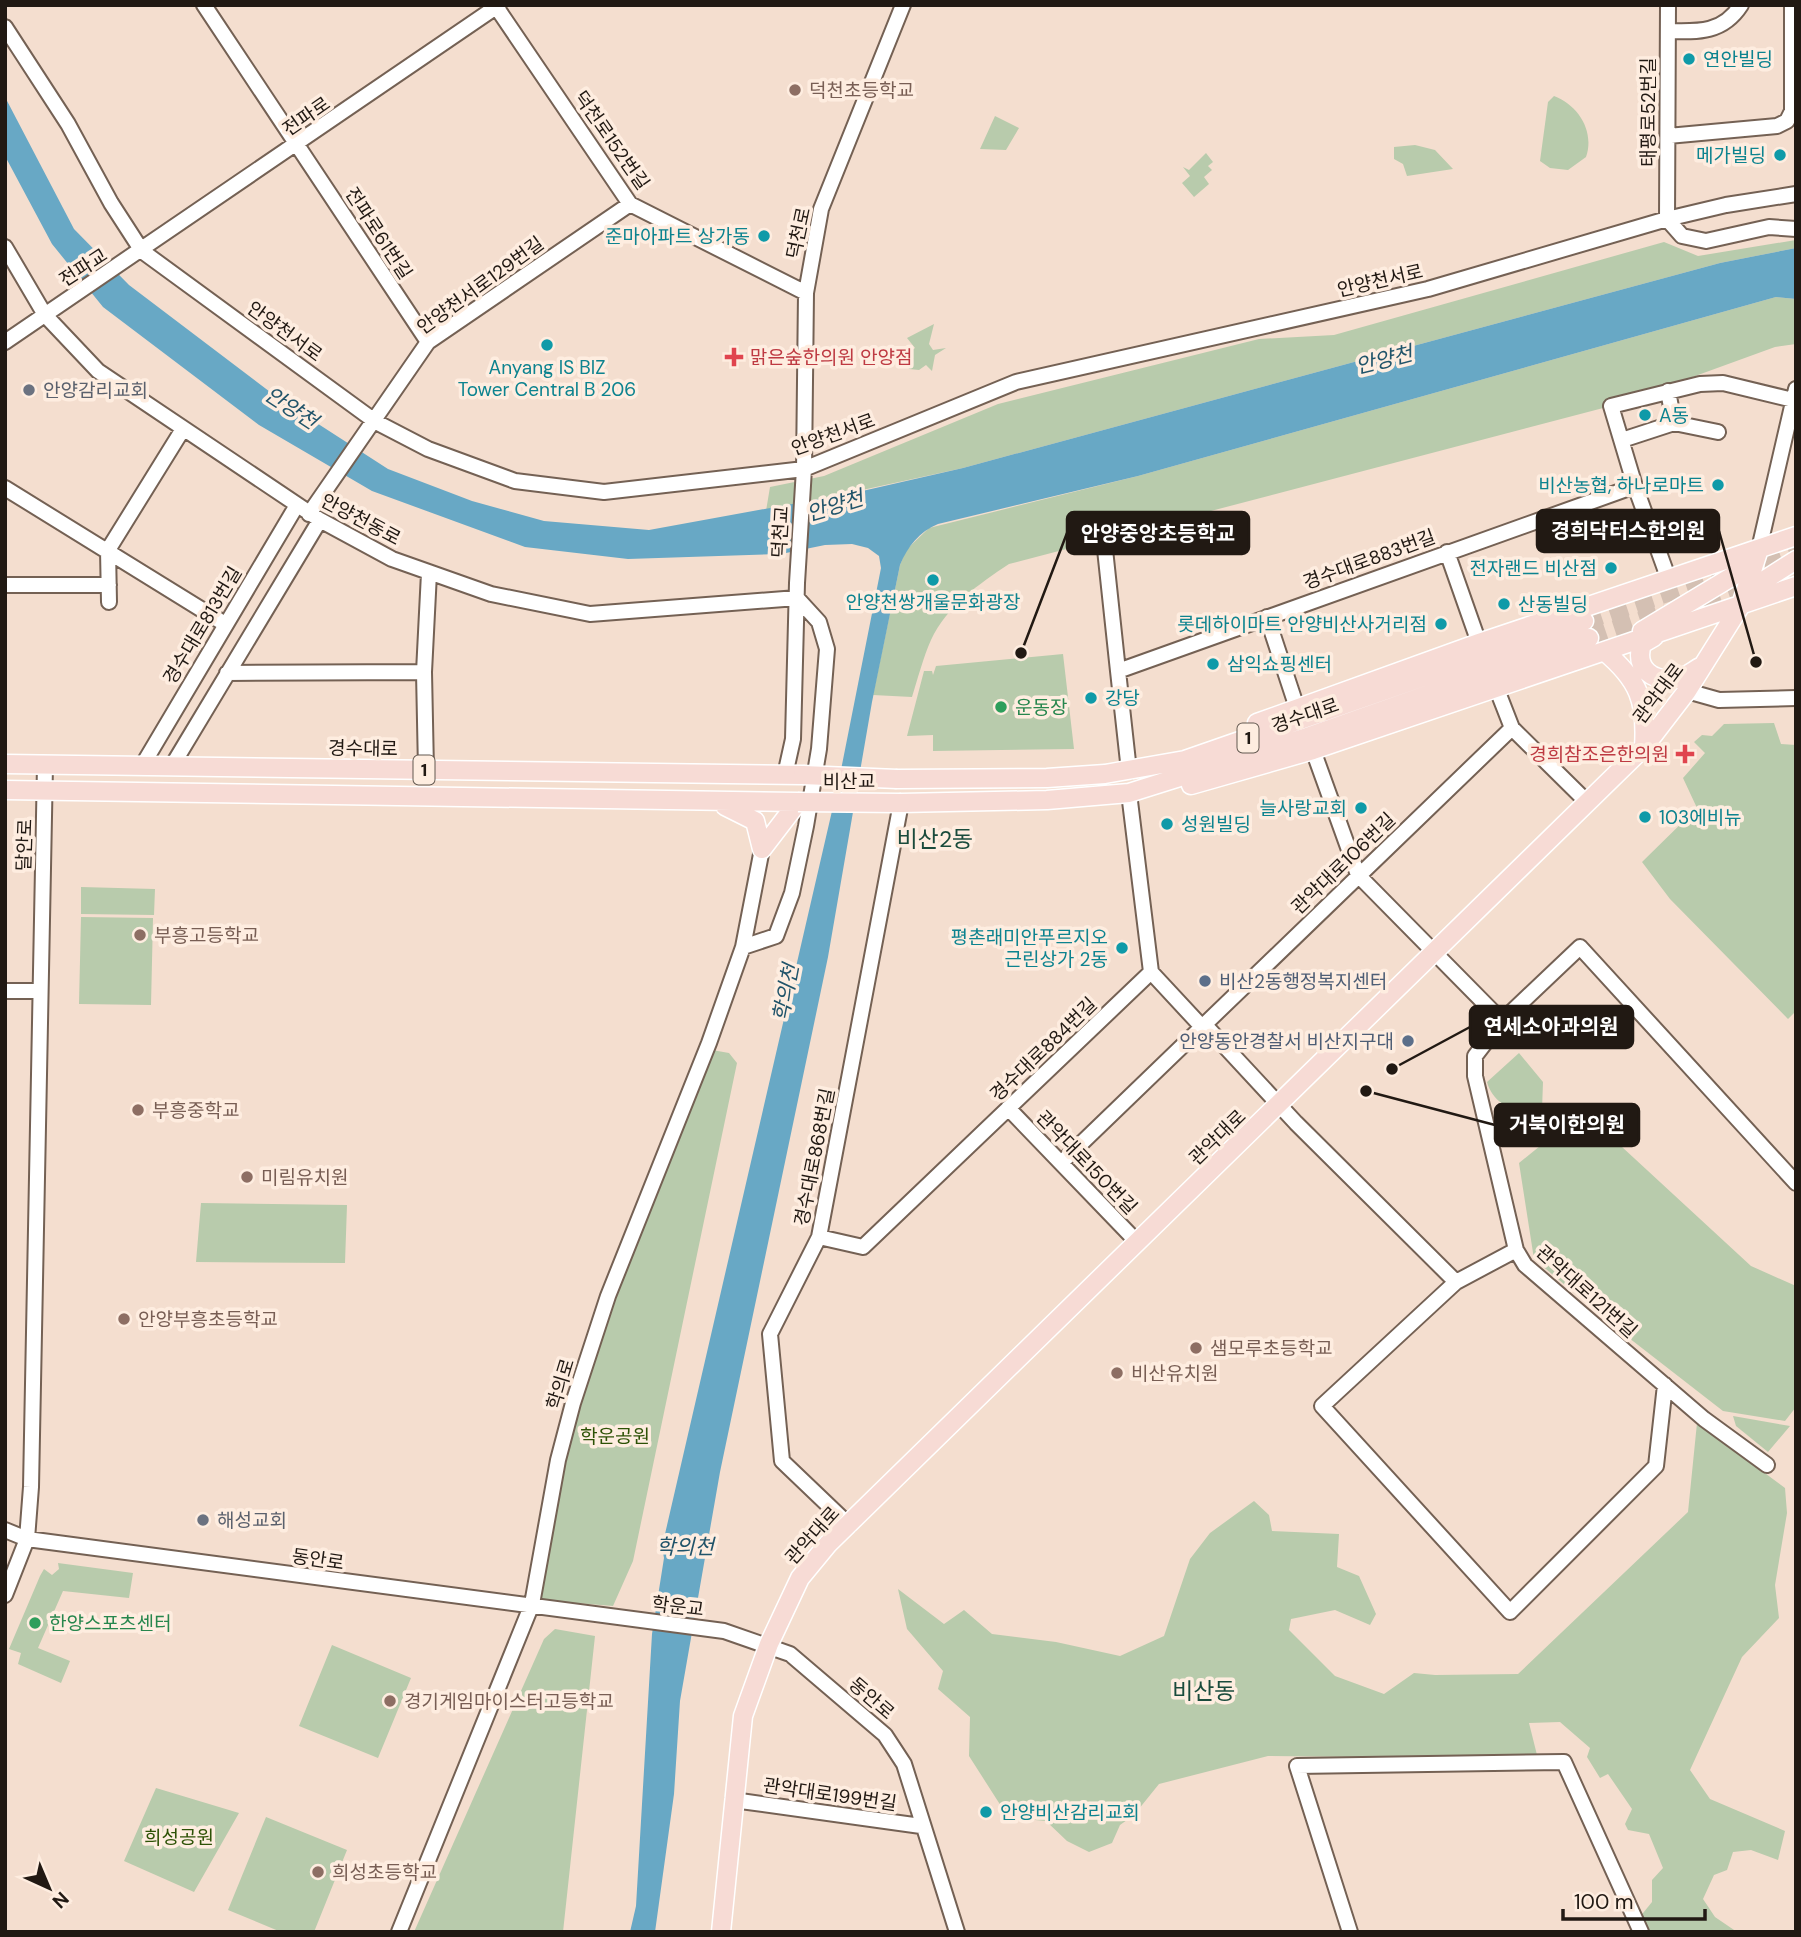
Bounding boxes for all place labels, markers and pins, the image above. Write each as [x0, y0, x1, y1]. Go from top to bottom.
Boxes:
place label: 연안빌딩 [1703, 47, 1773, 72]
marker: 연안빌딩 [1681, 51, 1697, 67]
place label: 덕천초등학교 [809, 78, 914, 103]
marker: 덕천초등학교 [787, 82, 803, 98]
place label: 메가빌딩 [1696, 143, 1766, 168]
marker: 메가빌딩 [1772, 147, 1788, 163]
place label: 준마아파트 상가동 [605, 224, 750, 249]
marker: 준마아파트 상가동 [756, 228, 772, 244]
marker: Anyang IS BIZ Tower Central B 206 [539, 337, 555, 353]
place label: 맑은숲한의원 안양점 [750, 345, 912, 370]
marker: 맑은숲한의원 안양점 [724, 347, 744, 367]
place label: Anyang IS BIZ Tower Central B 206 [458, 355, 636, 402]
place label: 안양감리교회 [43, 378, 148, 403]
marker: 안양감리교회 [21, 382, 37, 398]
place label: A동 [1659, 403, 1689, 428]
marker: A동 [1637, 407, 1653, 423]
place label: 비산농협, 하나로마트 [1538, 473, 1704, 498]
marker: 비산농협, 하나로마트 [1710, 477, 1726, 493]
callout: 경희닥터스한의원 [1537, 510, 1719, 552]
callout: 안양중앙초등학교 [1067, 512, 1249, 554]
place label: 전자랜드 비산점 [1470, 556, 1597, 581]
marker: 전자랜드 비산점 [1603, 560, 1619, 576]
marker: 안양천쌍개울문화광장 [925, 572, 941, 588]
place label: 안양천쌍개울문화광장 [846, 590, 1020, 615]
place label: 산동빌딩 [1518, 592, 1588, 617]
marker: 산동빌딩 [1496, 596, 1512, 612]
place label: 롯데하이마트 안양비산사거리점 [1177, 612, 1427, 637]
marker: 롯데하이마트 안양비산사거리점 [1433, 616, 1449, 632]
place label: 삼익쇼핑센터 [1227, 652, 1332, 677]
marker: 삼익쇼핑센터 [1205, 656, 1221, 672]
place label: 강당 [1105, 686, 1140, 711]
marker: 강당 [1083, 690, 1099, 706]
place label: 운동장 [1015, 695, 1067, 720]
marker: 운동장 [993, 699, 1009, 715]
place label: 경희참조은한의원 [1529, 742, 1669, 767]
marker: 경희참조은한의원 [1675, 744, 1695, 764]
place label: 늘사랑교회 [1260, 796, 1347, 821]
marker: 늘사랑교회 [1353, 800, 1369, 816]
place label: 103에비뉴 [1659, 805, 1742, 830]
marker: 103에비뉴 [1637, 809, 1653, 825]
place label: 성원빌딩 [1181, 812, 1251, 837]
marker: 성원빌딩 [1159, 816, 1175, 832]
place label: 부흥고등학교 [154, 923, 259, 948]
place label: 평촌래미안푸르지오 근린상가 2동 [951, 925, 1108, 972]
marker: 부흥고등학교 [132, 927, 148, 943]
marker: 평촌래미안푸르지오 근린상가 2동 [1114, 940, 1130, 956]
place label: 비산2동행정복지센터 [1219, 969, 1387, 994]
marker: 비산2동행정복지센터 [1197, 973, 1213, 989]
callout: 연세소아과의원 [1470, 1006, 1633, 1048]
place label: 안양동안경찰서 비산지구대 [1179, 1029, 1394, 1054]
marker: 안양동안경찰서 비산지구대 [1400, 1033, 1416, 1049]
place label: 부흥중학교 [152, 1098, 239, 1123]
marker: 부흥중학교 [130, 1102, 146, 1118]
callout: 거북이한의원 [1495, 1104, 1639, 1146]
place label: 미림유치원 [261, 1165, 348, 1190]
marker: 미림유치원 [239, 1169, 255, 1185]
place label: 안양부흥초등학교 [138, 1307, 278, 1332]
marker: 안양부흥초등학교 [116, 1311, 132, 1327]
place label: 샘모루초등학교 [1210, 1336, 1332, 1361]
marker: 샘모루초등학교 [1188, 1340, 1204, 1356]
place label: 비산유치원 [1131, 1361, 1218, 1386]
marker: 비산유치원 [1109, 1365, 1125, 1381]
place label: 해성교회 [217, 1508, 287, 1533]
marker: 해성교회 [195, 1512, 211, 1528]
place label: 한양스포츠센터 [49, 1611, 171, 1636]
marker: 한양스포츠센터 [27, 1615, 43, 1631]
place label: 경기게임마이스터고등학교 [404, 1689, 614, 1714]
marker: 경기게임마이스터고등학교 [382, 1693, 398, 1709]
place label: 안양비산감리교회 [1000, 1800, 1140, 1825]
marker: 안양비산감리교회 [978, 1804, 994, 1820]
place label: 희성초등학교 [332, 1860, 437, 1885]
marker: 희성초등학교 [310, 1864, 326, 1880]

